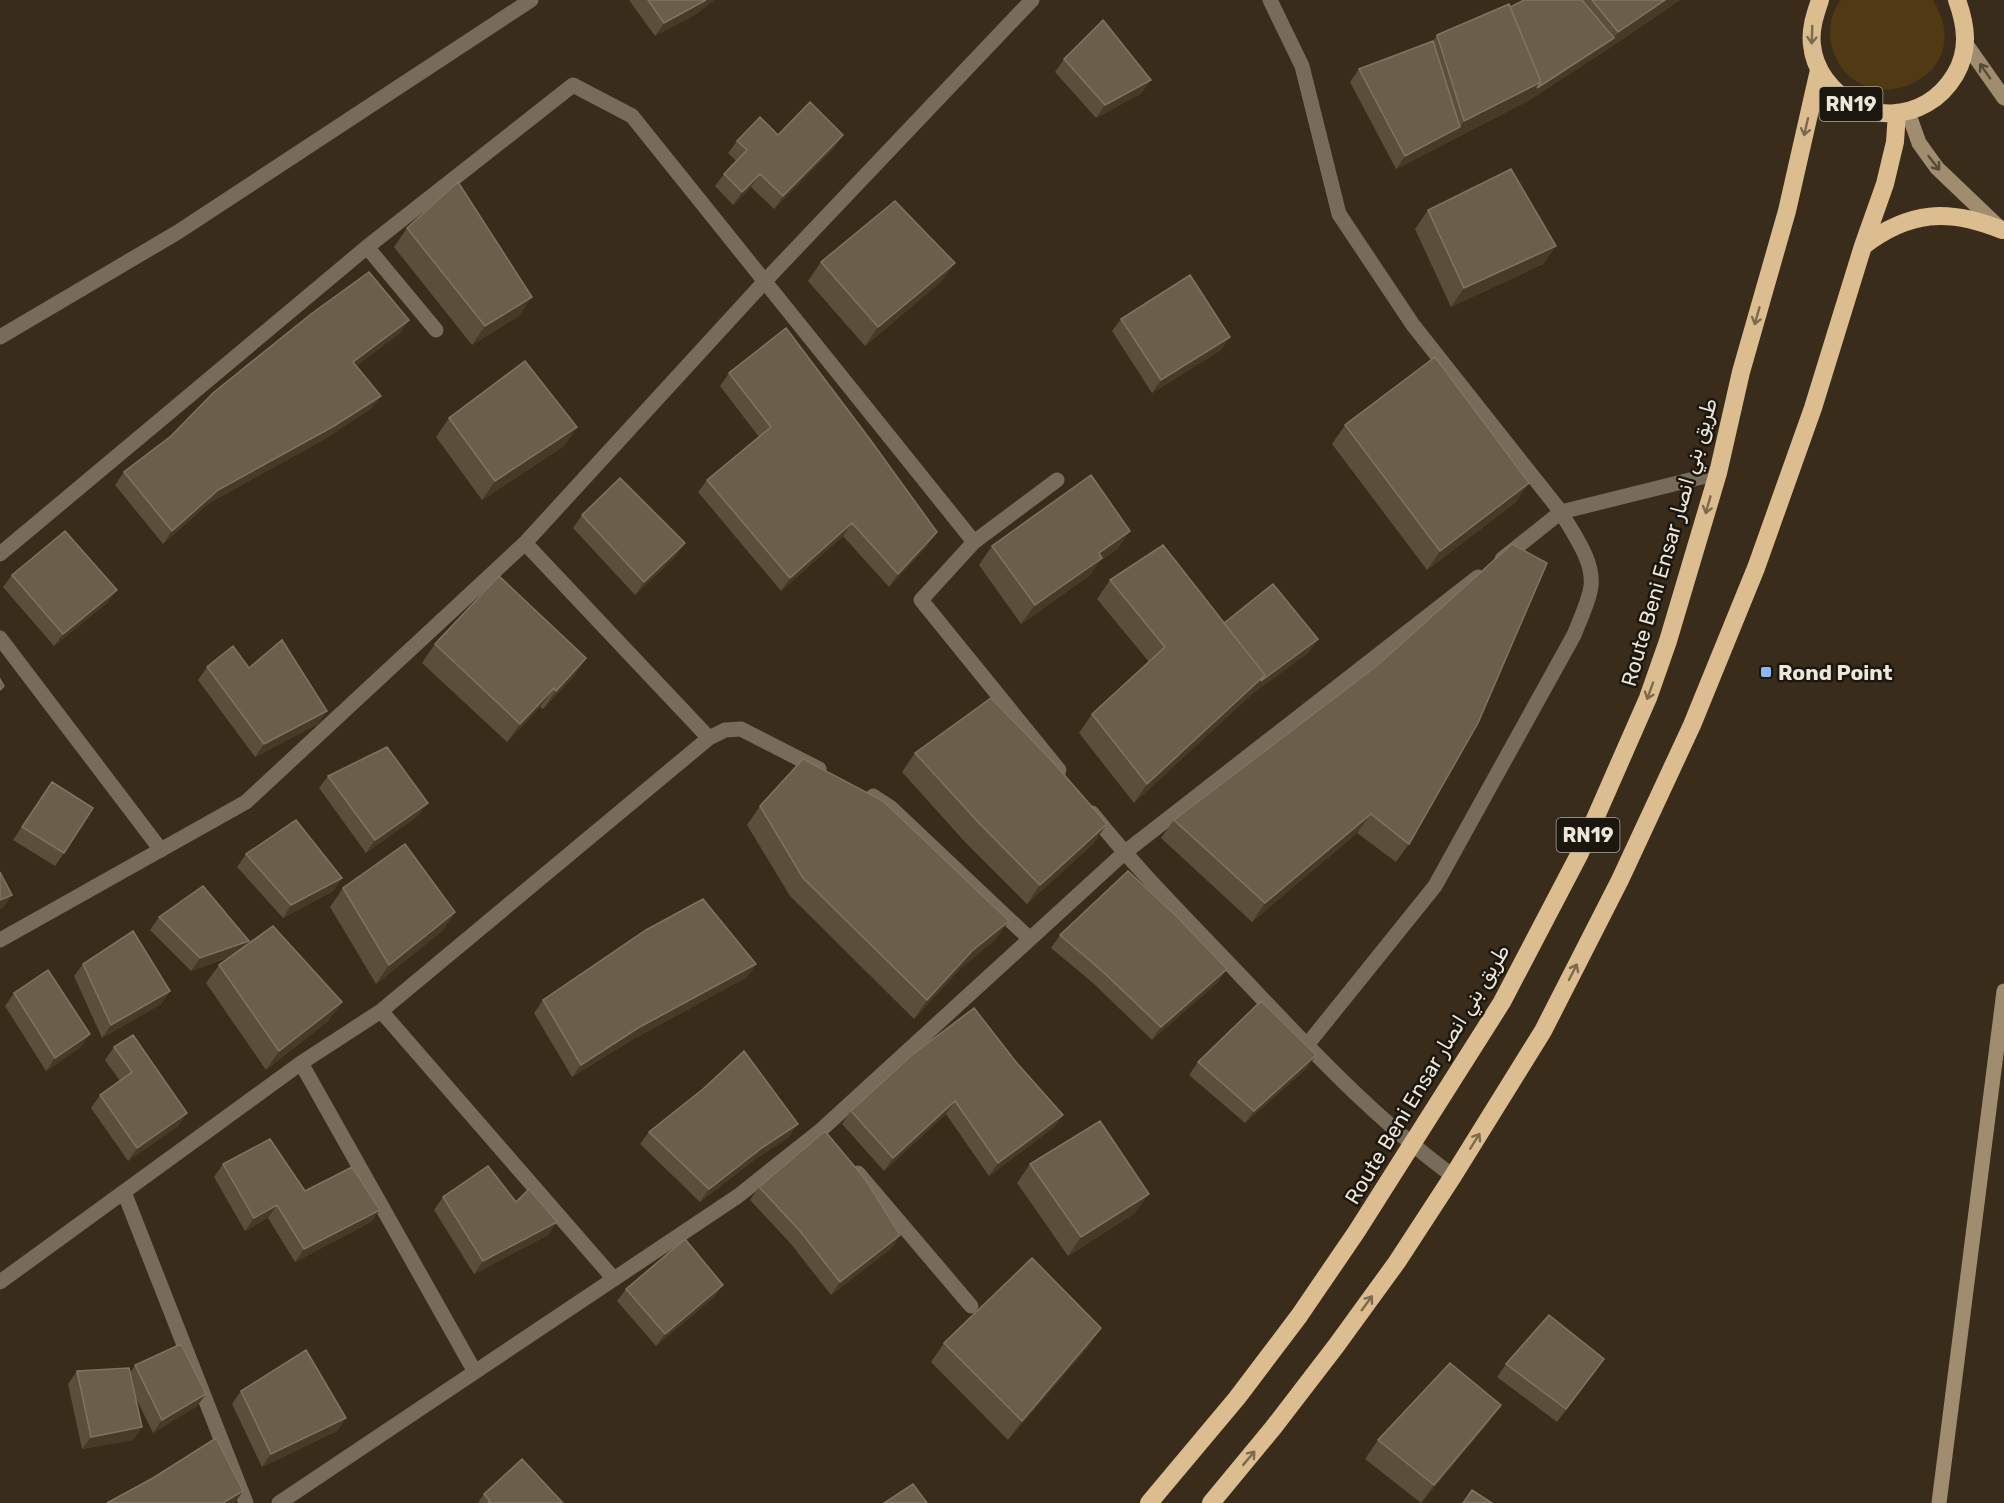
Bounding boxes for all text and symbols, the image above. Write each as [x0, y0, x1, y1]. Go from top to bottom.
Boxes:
one-way arrow [1806, 24, 1818, 44]
one-way arrow [1979, 63, 1991, 79]
road number: RN19 [1820, 87, 1882, 121]
one-way arrow [1799, 117, 1811, 136]
one-way arrow [1927, 155, 1940, 171]
one-way arrow [1751, 306, 1762, 325]
street label: Route Beni Ensar طريق بني انصار [1616, 395, 1726, 690]
one-way arrow [1702, 495, 1713, 514]
place label: Rond Point [1778, 660, 1893, 685]
marker: Rond Point [1759, 665, 1773, 679]
one-way arrow [1644, 681, 1655, 700]
road number: RN19 [1556, 818, 1620, 852]
street label: Route Beni Ensar طريق بني انصار [1339, 940, 1518, 1211]
one-way arrow [1567, 964, 1579, 981]
one-way arrow [1469, 1133, 1481, 1150]
one-way arrow [1361, 1296, 1373, 1312]
one-way arrow [1242, 1450, 1255, 1466]

